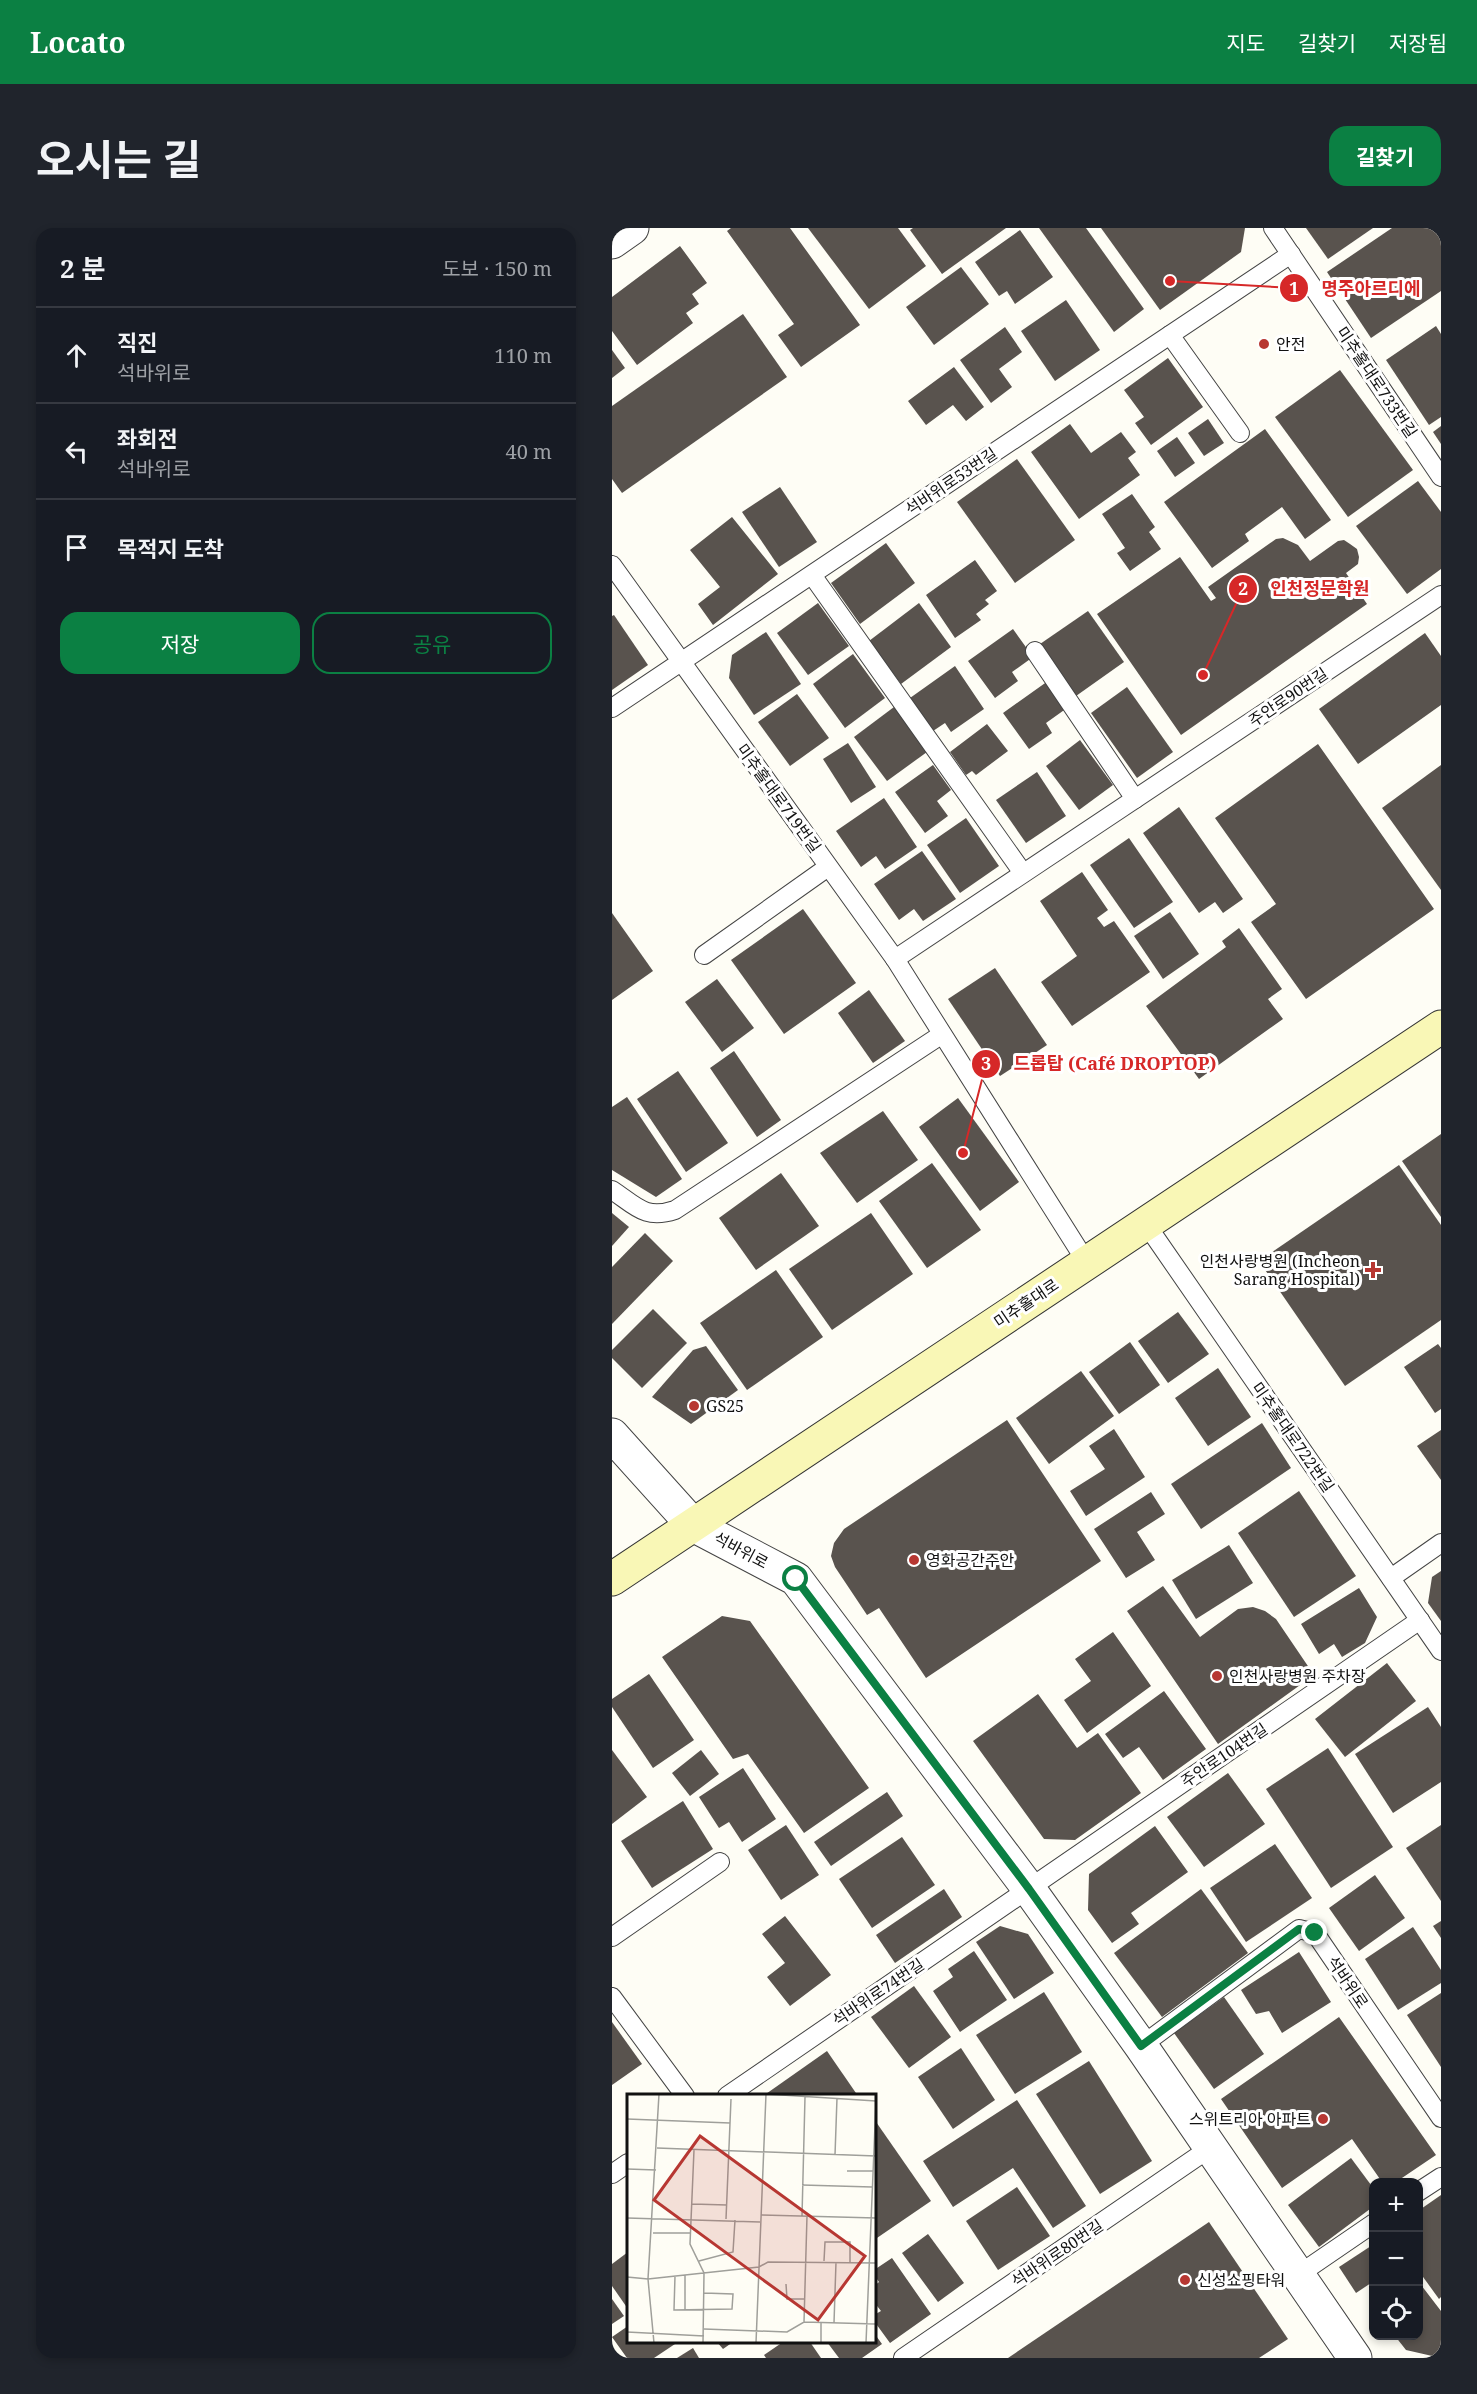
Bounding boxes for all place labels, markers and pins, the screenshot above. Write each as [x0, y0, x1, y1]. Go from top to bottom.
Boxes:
callout: 명주아르디에 [1279, 270, 1432, 306]
place label: 안전 [1276, 333, 1305, 355]
marker: 안전 [1257, 337, 1271, 351]
callout: 인천정문학원 [1228, 571, 1381, 607]
callout: 드롭탑 (Café DROPTOP) [971, 1046, 1228, 1082]
place label: 인천사랑병원 (Incheon Sarang Hospital) [1200, 1250, 1360, 1290]
marker: 인천사랑병원 (Incheon Sarang Hospital) [1364, 1261, 1382, 1279]
place label: GS25 [706, 1395, 744, 1417]
marker: GS25 [687, 1399, 701, 1413]
place label: 영화공간주안 [926, 1549, 1015, 1571]
marker: 영화공간주안 [907, 1553, 921, 1567]
place label: 인천사랑병원 주차장 [1229, 1665, 1366, 1687]
marker: 인천사랑병원 주차장 [1210, 1669, 1224, 1683]
place label: 스위트리아 아파트 [1189, 2108, 1311, 2130]
marker: 스위트리아 아파트 [1316, 2112, 1330, 2126]
place label: 신성쇼핑타워 [1197, 2269, 1285, 2291]
marker: 신성쇼핑타워 [1178, 2273, 1192, 2287]

